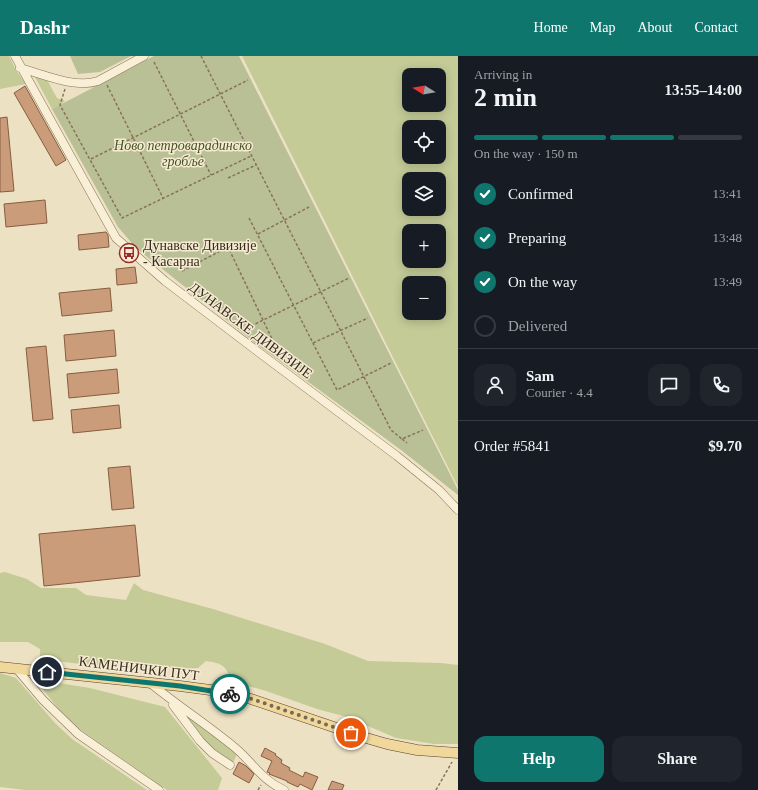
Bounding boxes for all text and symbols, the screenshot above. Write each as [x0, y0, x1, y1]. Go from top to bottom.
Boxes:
text: Dashr [20, 17, 70, 38]
text: Home [534, 20, 568, 35]
text: Map [590, 20, 615, 35]
text: About [637, 20, 672, 35]
text: Contact [694, 20, 738, 35]
text: Arriving in [474, 67, 532, 82]
north arrow [402, 68, 446, 112]
map controls [402, 68, 446, 320]
text: 13:55–14:00 [665, 82, 742, 98]
text: 2 min [474, 83, 537, 112]
button: locate [402, 120, 446, 164]
park label: Ново петроварадинско гробље [113, 138, 252, 169]
text: On the way · 150 m [474, 146, 578, 161]
button: layers [402, 172, 446, 216]
icon: check [474, 183, 496, 205]
text: Confirmed [508, 186, 573, 202]
text: 13:41 [712, 186, 742, 201]
button: + [402, 224, 446, 268]
icon: check [474, 227, 496, 249]
text: Preparing [508, 230, 566, 246]
text: 13:48 [712, 230, 742, 245]
place label: Дунавске Дивизије - Касарна [143, 238, 256, 269]
bus stop icon: Дунавске Дивизије - Касарна [118, 242, 140, 264]
icon: check [474, 271, 496, 293]
text: On the way [508, 274, 577, 290]
text: 13:49 [712, 274, 742, 289]
button: − [402, 276, 446, 320]
street label: ДУНАВСКЕ ДИВИЗИЈЕ [186, 279, 315, 382]
text: Delivered [508, 318, 567, 334]
button: person [474, 364, 516, 406]
button: chat [648, 364, 690, 406]
button: phone [700, 364, 742, 406]
text: Sam [526, 368, 554, 384]
text: Courier · 4.4 [526, 385, 593, 400]
text: Order #5841 [474, 438, 550, 454]
text: $9.70 [708, 438, 742, 454]
street label: КАМЕНИЧКИ ПУТ [78, 654, 200, 683]
pin [30, 655, 64, 689]
icon: home [36, 661, 58, 683]
courier [210, 674, 250, 714]
icon: bike [219, 683, 241, 705]
pin [334, 716, 368, 750]
icon: bag [340, 722, 362, 744]
button: Help [474, 736, 604, 782]
button: Share [612, 736, 742, 782]

